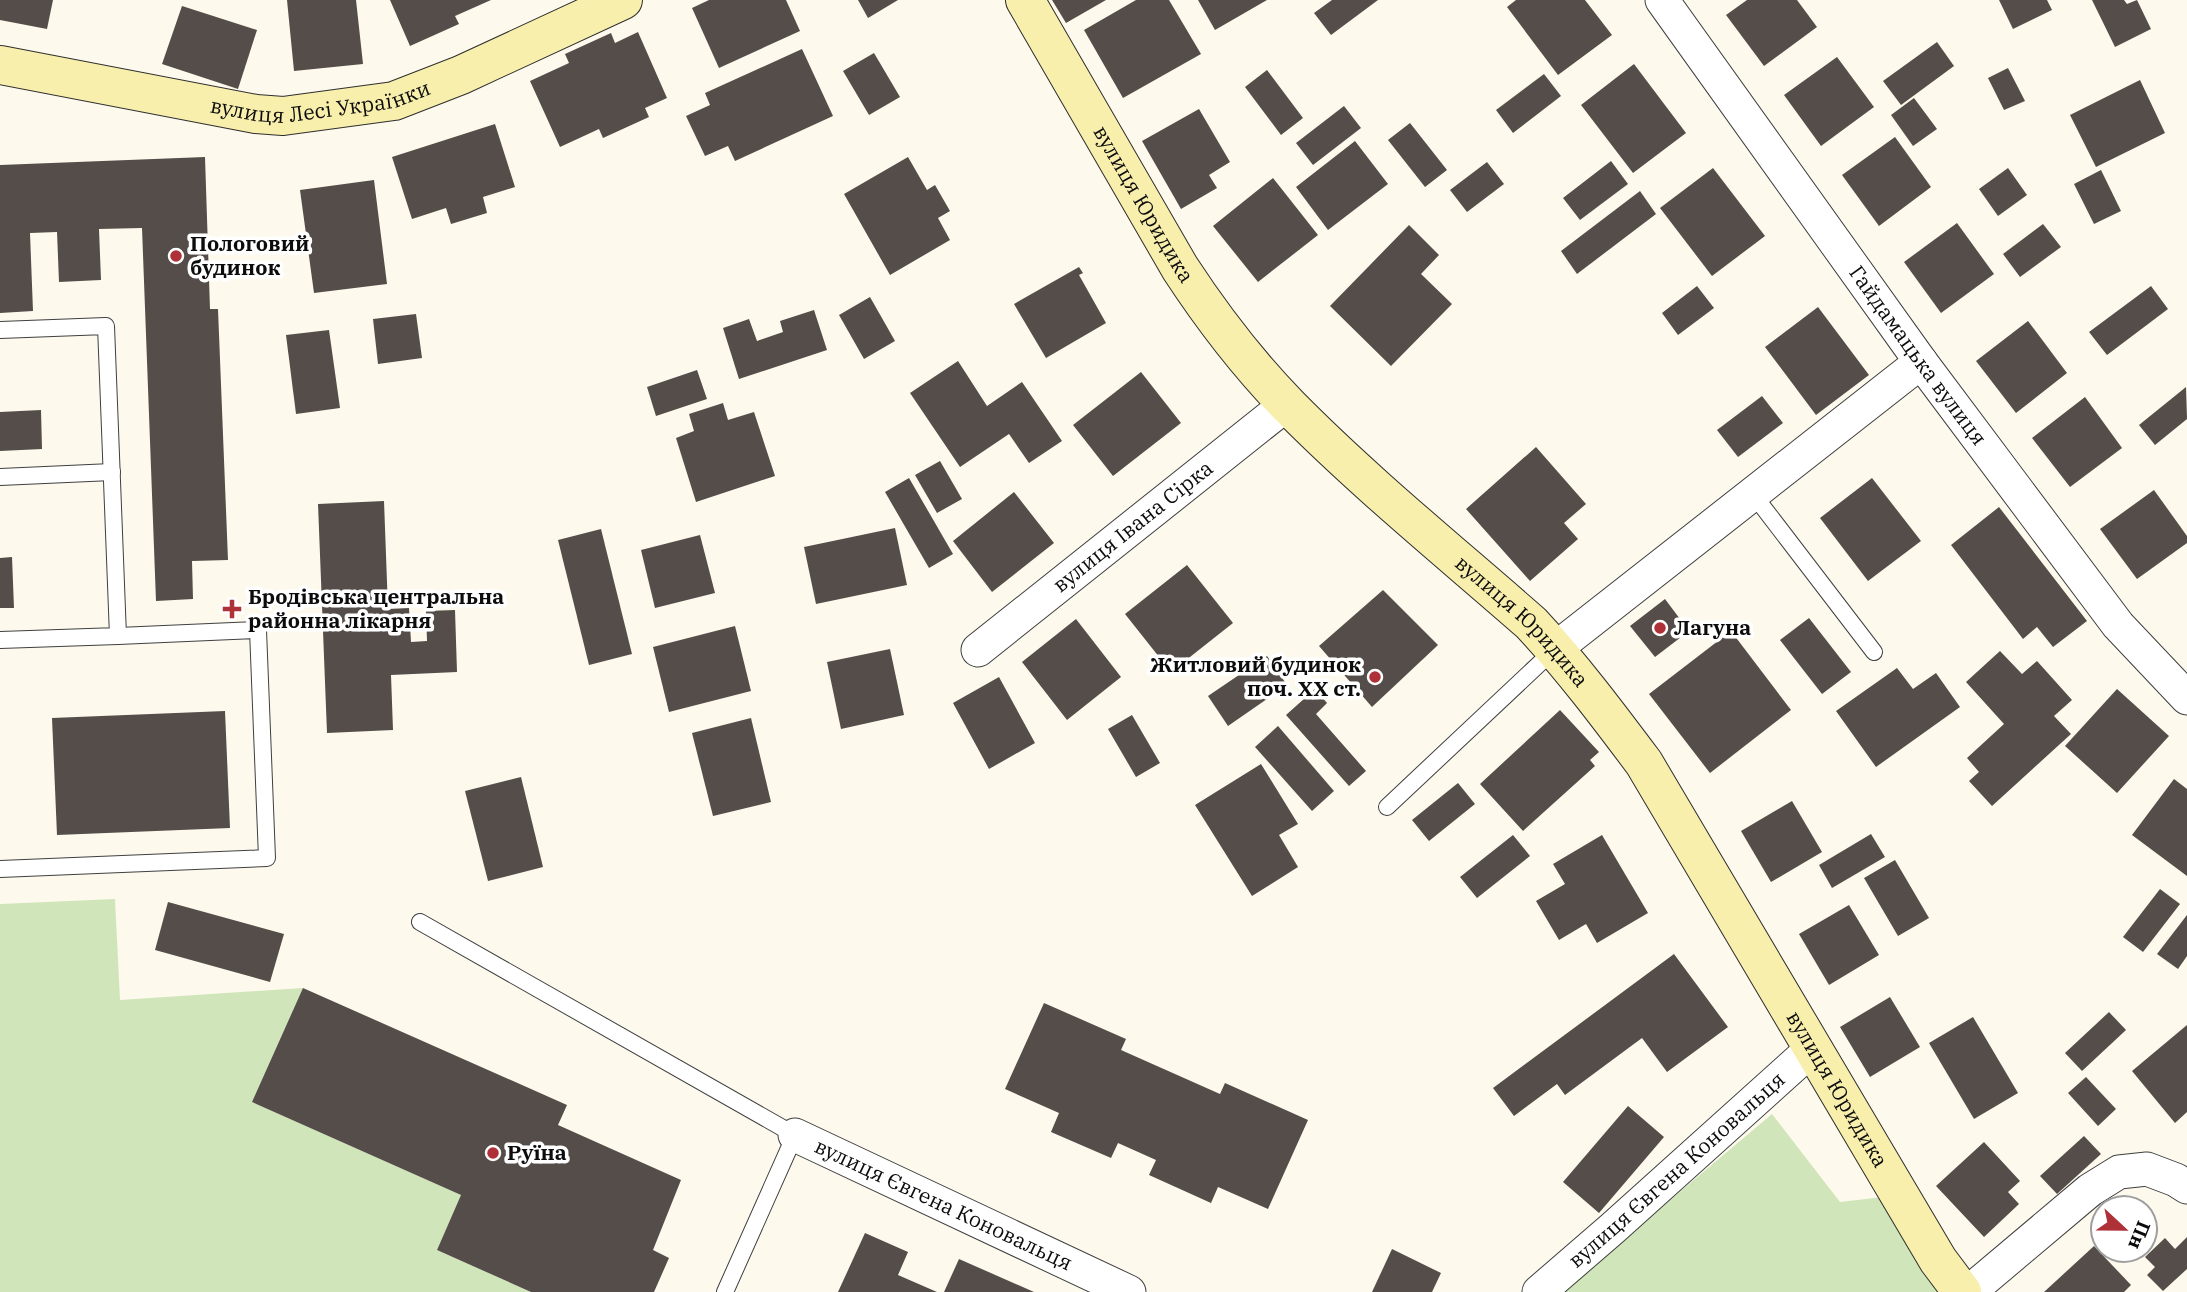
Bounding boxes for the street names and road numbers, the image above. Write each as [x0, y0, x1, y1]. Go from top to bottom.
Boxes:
street label: вулиця Лесі Українки [208, 73, 434, 129]
street label: вулиця Юридика [1087, 120, 1201, 288]
street label: Гайдамацька вулиця [1843, 260, 1994, 451]
street label: вулиця Івана Сірка [1046, 454, 1218, 598]
street label: вулиця Юридика [1450, 549, 1595, 693]
street label: вулиця Юридика [1781, 1005, 1895, 1172]
street label: вулиця Євгена Коновальця [1562, 1065, 1790, 1274]
street label: вулиця Євгена Коновальця [810, 1131, 1077, 1276]

